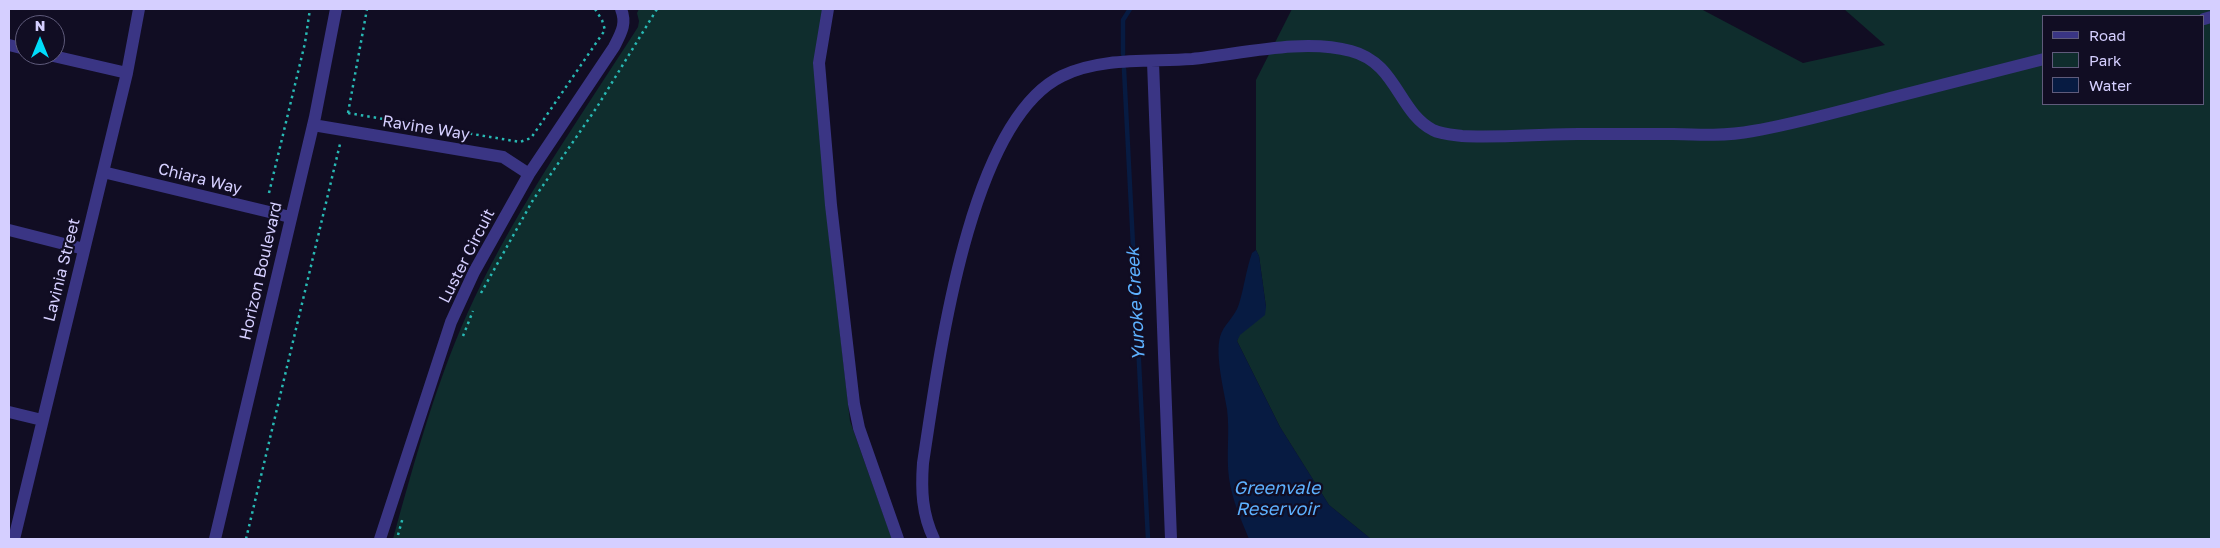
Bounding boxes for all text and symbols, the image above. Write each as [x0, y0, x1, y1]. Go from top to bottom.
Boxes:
north arrow [15, 15, 65, 65]
legend [2042, 15, 2205, 105]
text: N [35, 17, 45, 34]
text: Road [2089, 26, 2126, 44]
text: Park [2089, 51, 2121, 69]
text: Water [2089, 76, 2132, 94]
street label: Ravine Way [381, 112, 471, 144]
street label: Chiara Way [156, 159, 244, 199]
street label: Horizon Boulevard [236, 200, 286, 342]
street label: Luster Circuit [435, 206, 499, 306]
street label: Lavinia Street [40, 216, 84, 324]
water label: Yuroke Creek [1122, 247, 1150, 361]
water label: Greenvale Reservoir [1234, 477, 1320, 520]

